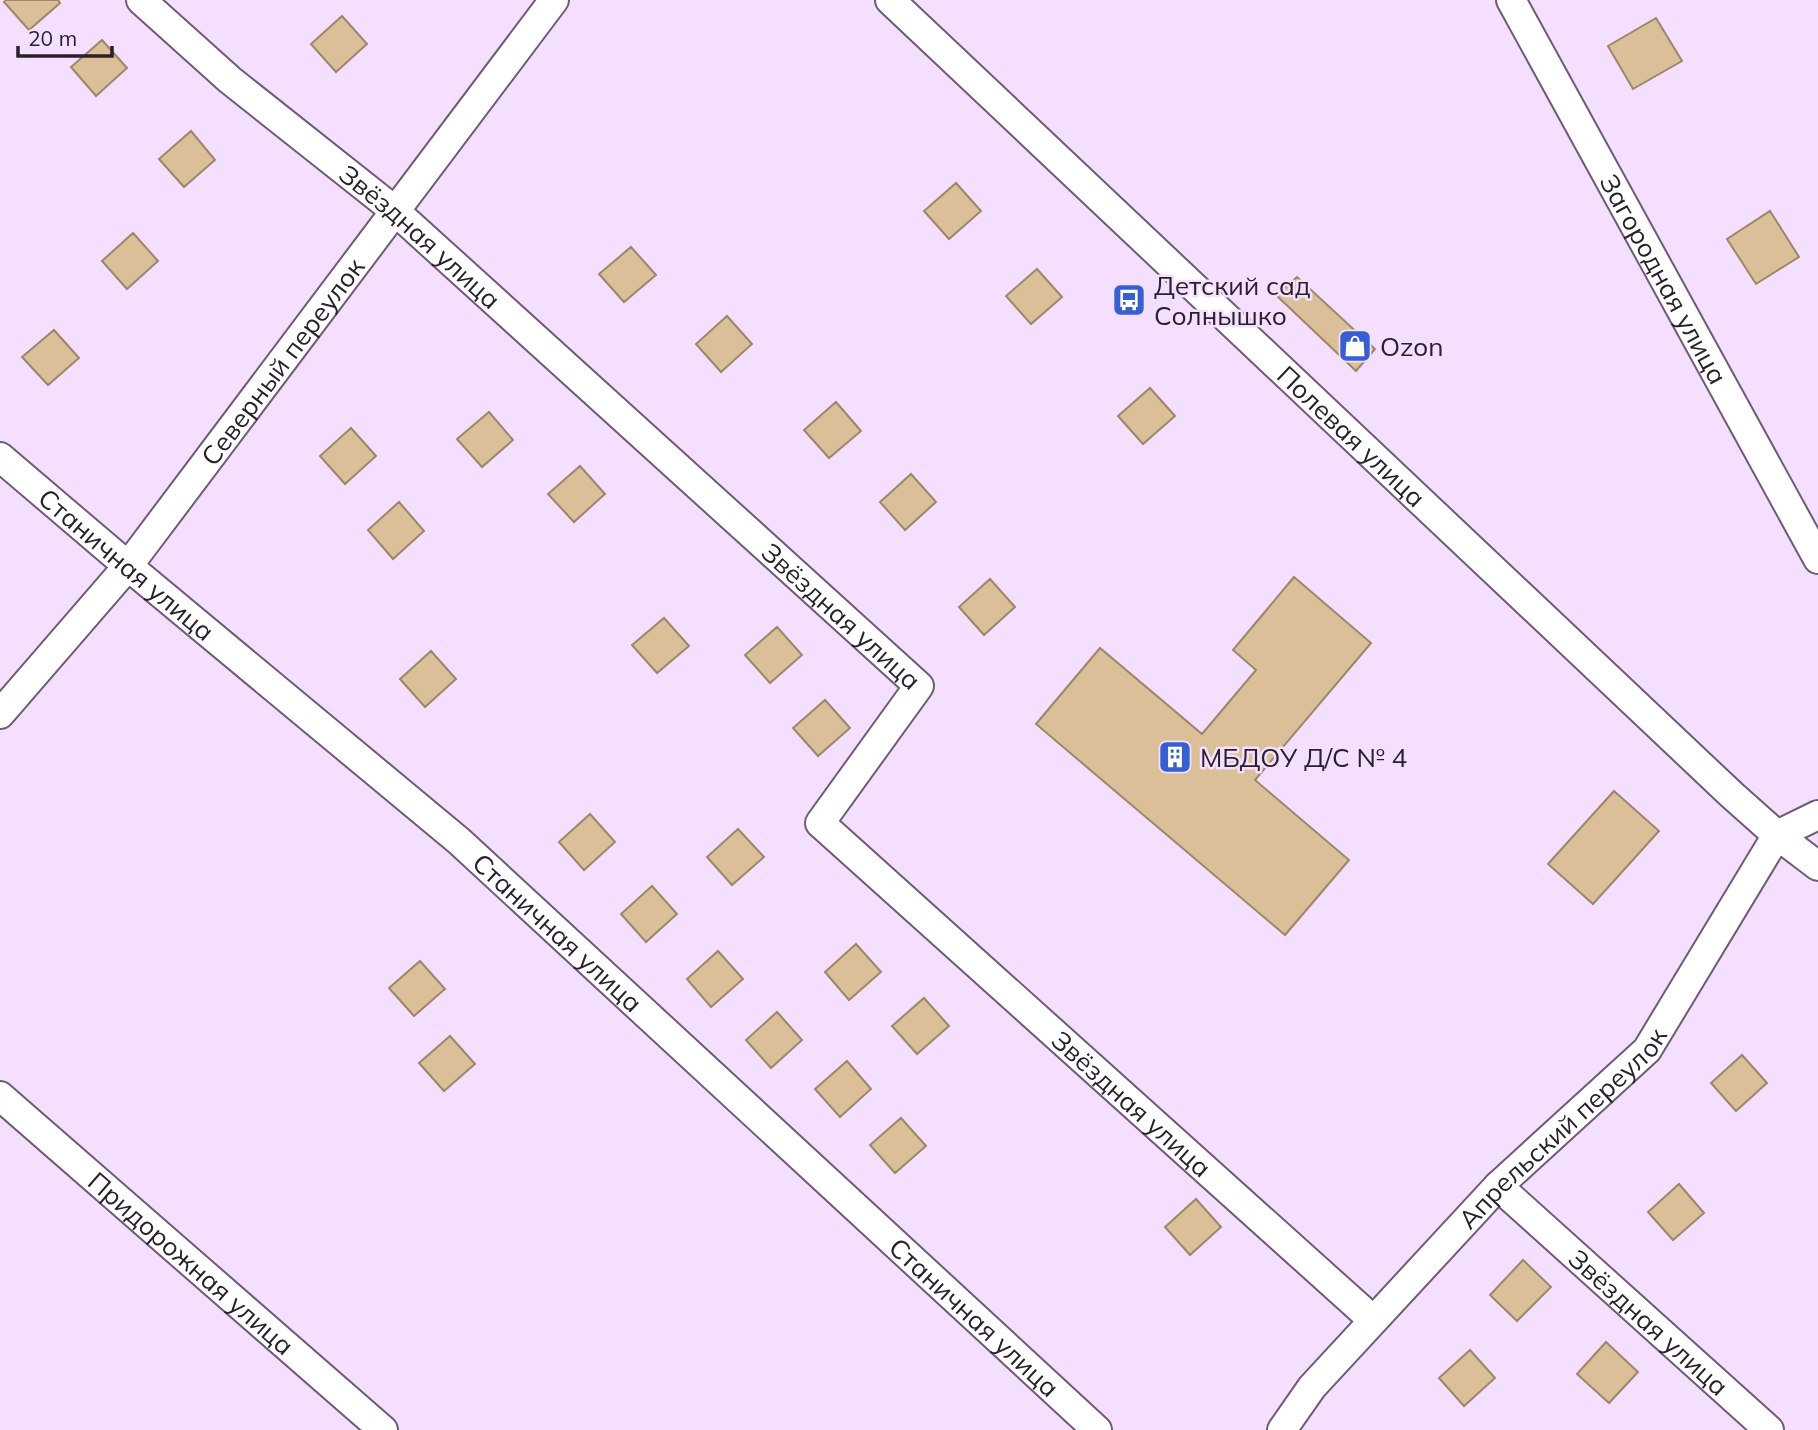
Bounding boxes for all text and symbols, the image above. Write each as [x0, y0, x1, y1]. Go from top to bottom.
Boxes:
scale bar [18, 14, 112, 58]
text: 20 m [28, 25, 77, 51]
street label: Звёздная улица [333, 157, 508, 315]
street label: Загородная улица [1593, 168, 1735, 390]
street label: Северный переулок [193, 251, 371, 472]
place label: Детский сад Солнышко [1154, 269, 1311, 332]
bus stop icon: Детский сад Солнышко [1110, 281, 1148, 319]
shop icon: Ozon [1336, 327, 1374, 365]
place label: Ozon [1380, 330, 1443, 363]
street label: Полевая улица [1271, 358, 1433, 514]
street label: Станичная улица [32, 481, 221, 647]
street label: Звёздная улица [755, 535, 928, 696]
building icon: МБДОУ Д/С № 4 [1156, 738, 1194, 776]
place label: МБДОУ Д/С № 4 [1200, 741, 1407, 774]
street label: Станичная улица [466, 846, 650, 1019]
street label: Апрельский переулок [1451, 1021, 1673, 1235]
street label: Звёздная улица [1045, 1023, 1219, 1184]
street label: Придорожная улица [82, 1164, 301, 1362]
street label: Станичная улица [883, 1230, 1066, 1403]
street label: Звёздная улица [1562, 1241, 1736, 1402]

